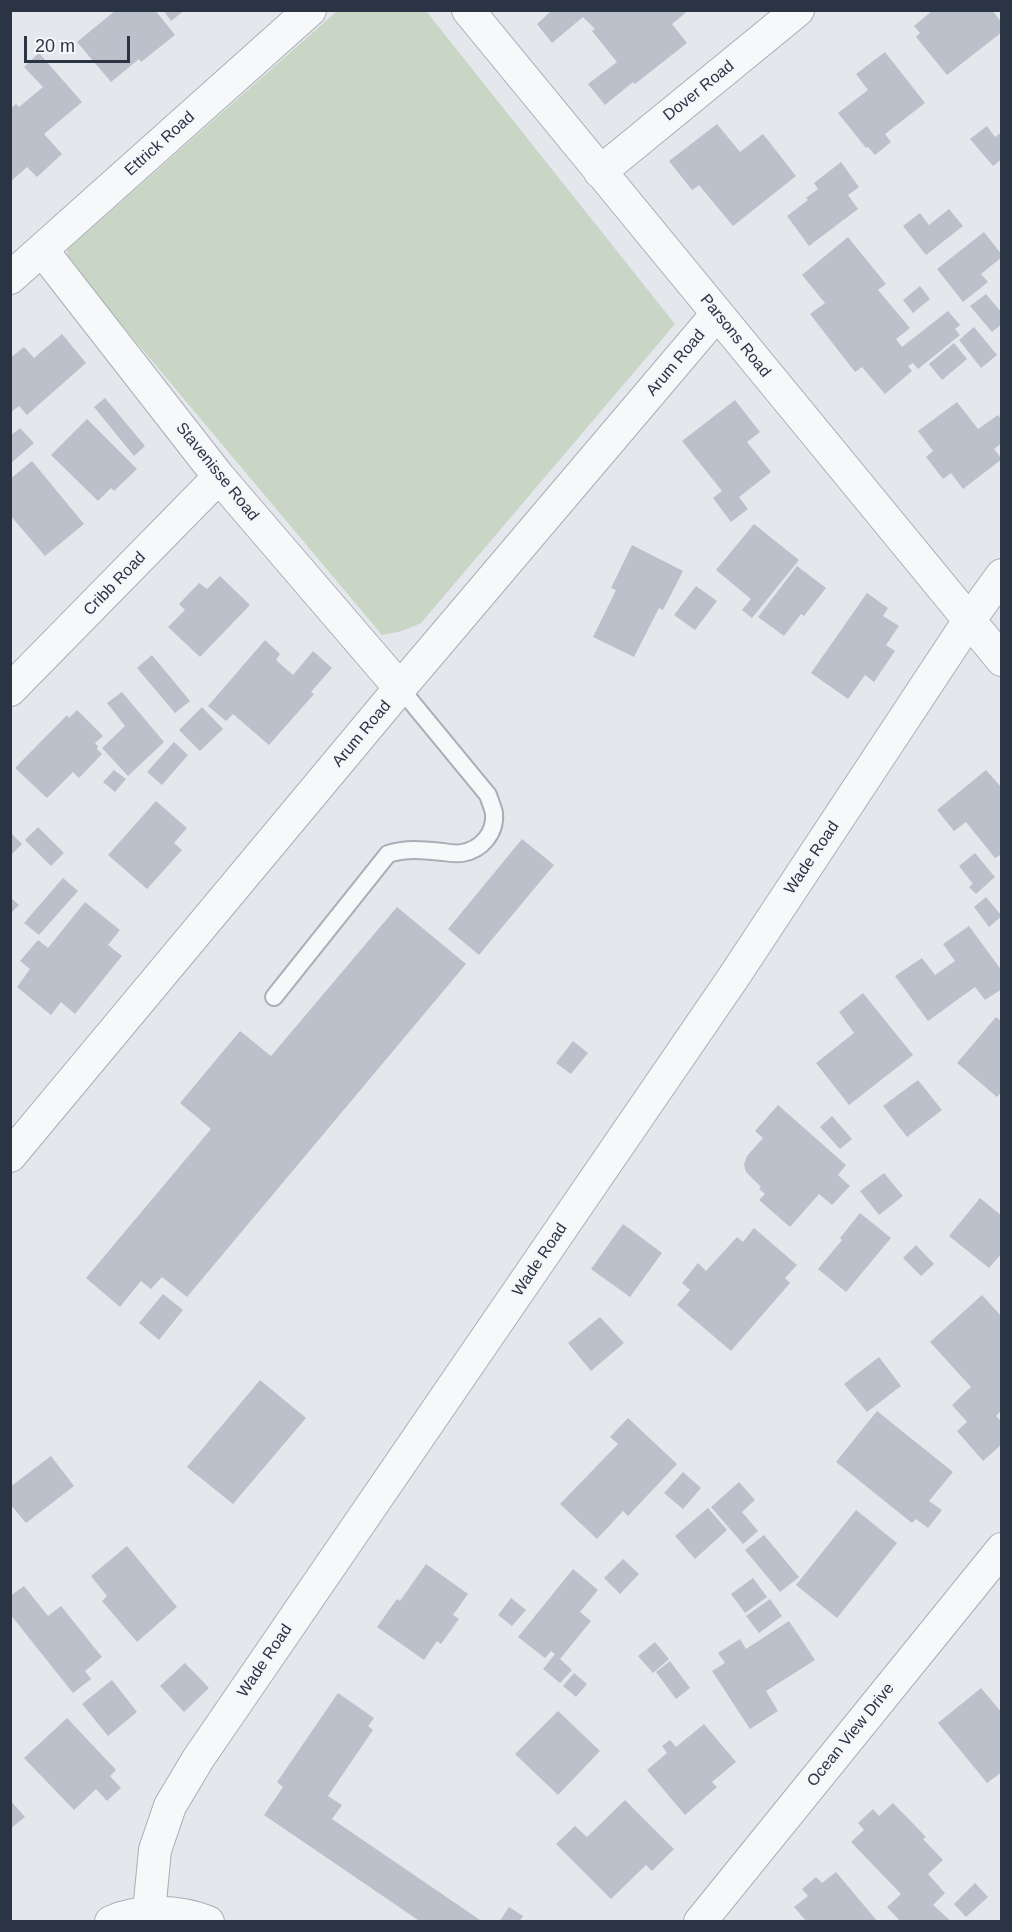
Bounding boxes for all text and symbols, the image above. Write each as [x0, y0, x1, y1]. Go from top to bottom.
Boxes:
scale bar [27, 24, 134, 62]
text: 20 m [35, 36, 75, 56]
street label: Dover Road [660, 57, 738, 125]
street label: Ettrick Road [121, 108, 199, 180]
street label: Parsons Road [696, 291, 774, 381]
street label: Arum Road [643, 326, 709, 400]
street label: Stavenisse Road [171, 419, 263, 525]
street label: Cribb Road [80, 548, 150, 620]
street label: Arum Road [329, 697, 395, 771]
street label: Wade Road [781, 818, 843, 898]
street label: Wade Road [509, 1220, 571, 1300]
street label: Wade Road [234, 1621, 296, 1701]
street label: Ocean View Drive [803, 1679, 899, 1791]

